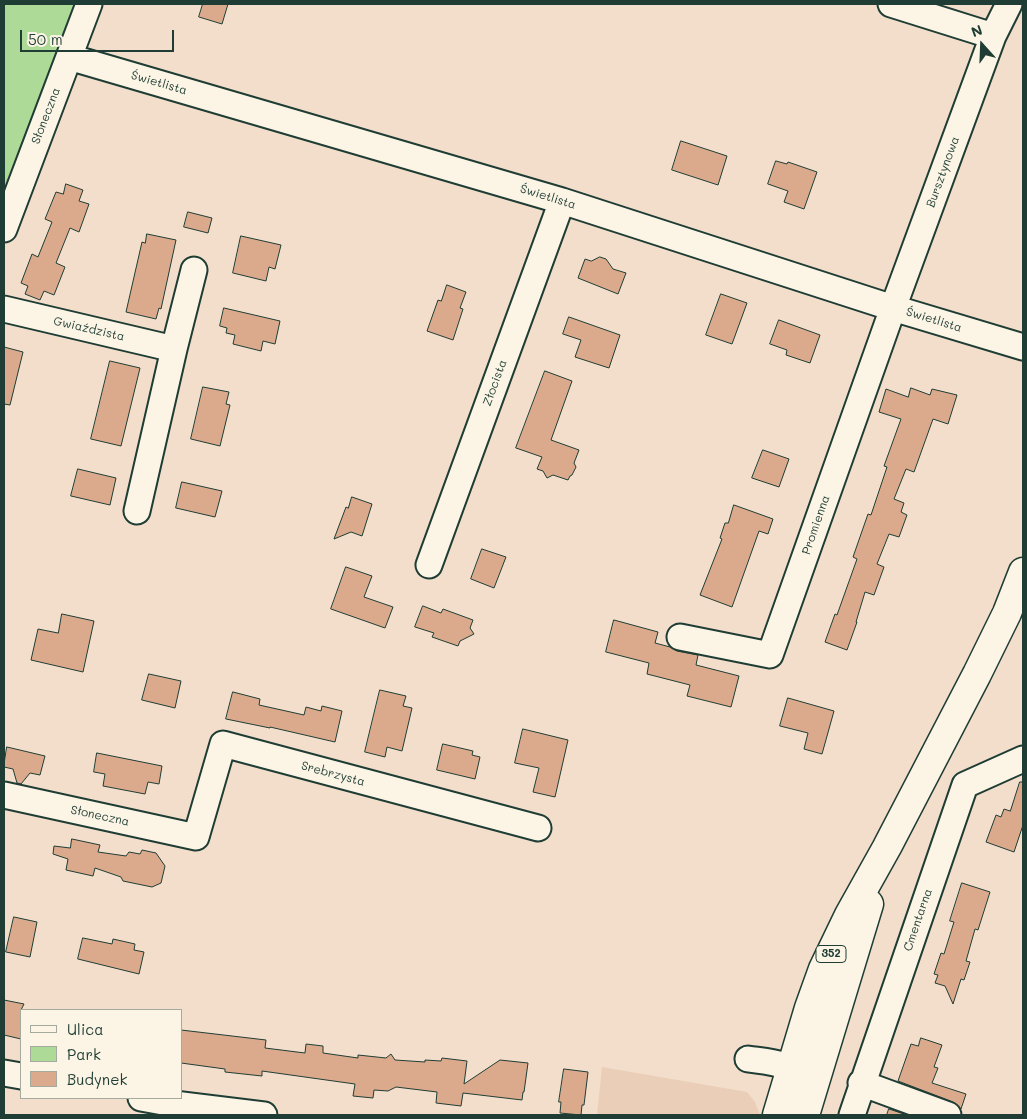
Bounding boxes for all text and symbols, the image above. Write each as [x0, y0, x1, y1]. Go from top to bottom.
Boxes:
scale bar [22, 20, 176, 52]
north arrow [957, 20, 1007, 70]
text: N [968, 20, 985, 41]
text: 50 m [28, 29, 63, 49]
street label: Świetlista [129, 68, 189, 98]
street label: Słoneczna [29, 86, 63, 146]
street label: Bursztynowa [923, 134, 963, 210]
street label: Świetlista [518, 182, 578, 212]
street label: Świetlista [904, 305, 964, 335]
street label: Gwiaździsta [52, 314, 126, 344]
street label: Złocista [480, 358, 510, 408]
street label: Promienna [799, 493, 833, 557]
street label: Srebrzysta [300, 759, 366, 789]
street label: Słoneczna [69, 803, 131, 829]
street label: Cmentarna [901, 887, 935, 953]
road number: 352 [816, 946, 846, 962]
legend [20, 1009, 182, 1099]
text: Ulica [67, 1019, 104, 1039]
text: Park [67, 1044, 101, 1064]
text: Budynek [67, 1069, 127, 1089]

